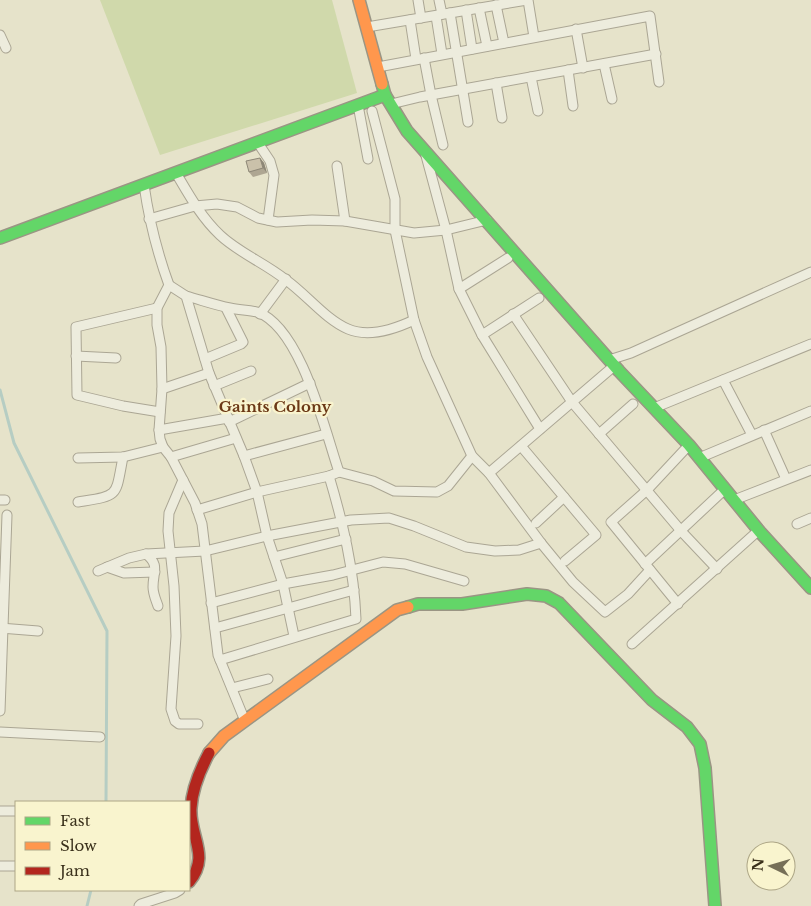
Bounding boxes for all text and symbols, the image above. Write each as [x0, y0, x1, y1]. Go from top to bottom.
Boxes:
district label: Gaints Colony [219, 397, 332, 416]
legend [15, 801, 190, 891]
text: Fast [60, 811, 91, 830]
text: Slow [60, 836, 97, 855]
north arrow [746, 841, 796, 891]
text: N [749, 858, 768, 872]
text: Jam [58, 861, 90, 880]

